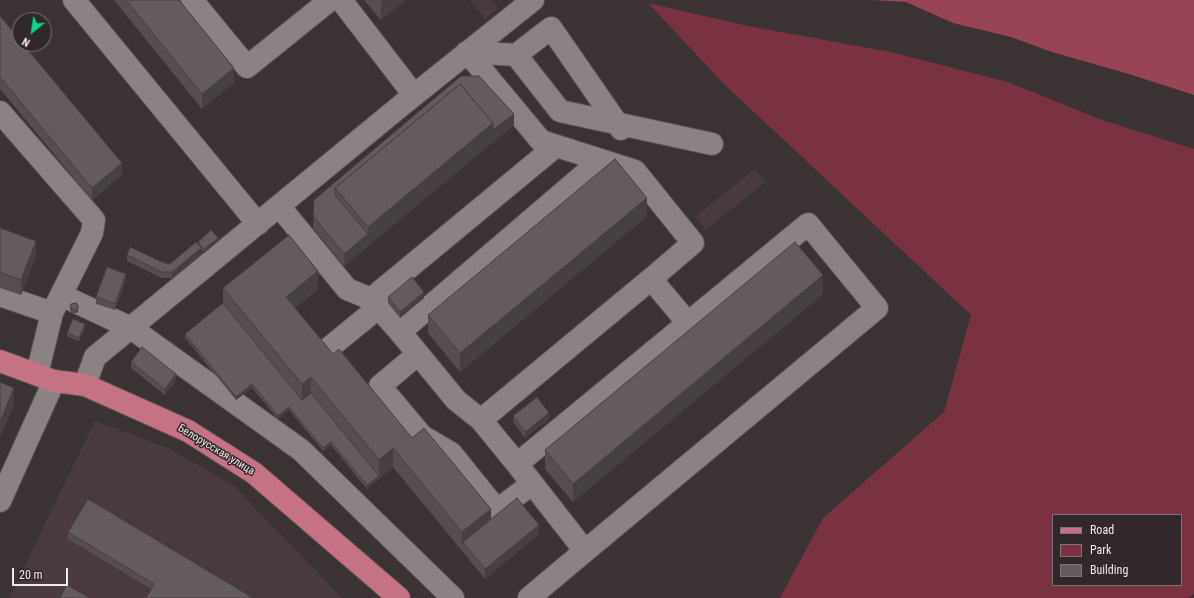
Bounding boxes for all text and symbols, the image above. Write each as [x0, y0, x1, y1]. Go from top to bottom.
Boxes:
north arrow [12, 12, 52, 52]
text: N [20, 35, 32, 49]
street label: Белорусская улица [175, 422, 257, 478]
legend [1052, 514, 1182, 586]
text: Road [1090, 523, 1114, 537]
text: Park [1090, 543, 1111, 557]
scale bar [14, 560, 70, 586]
text: Building [1090, 563, 1128, 577]
text: 20 m [19, 568, 43, 582]

